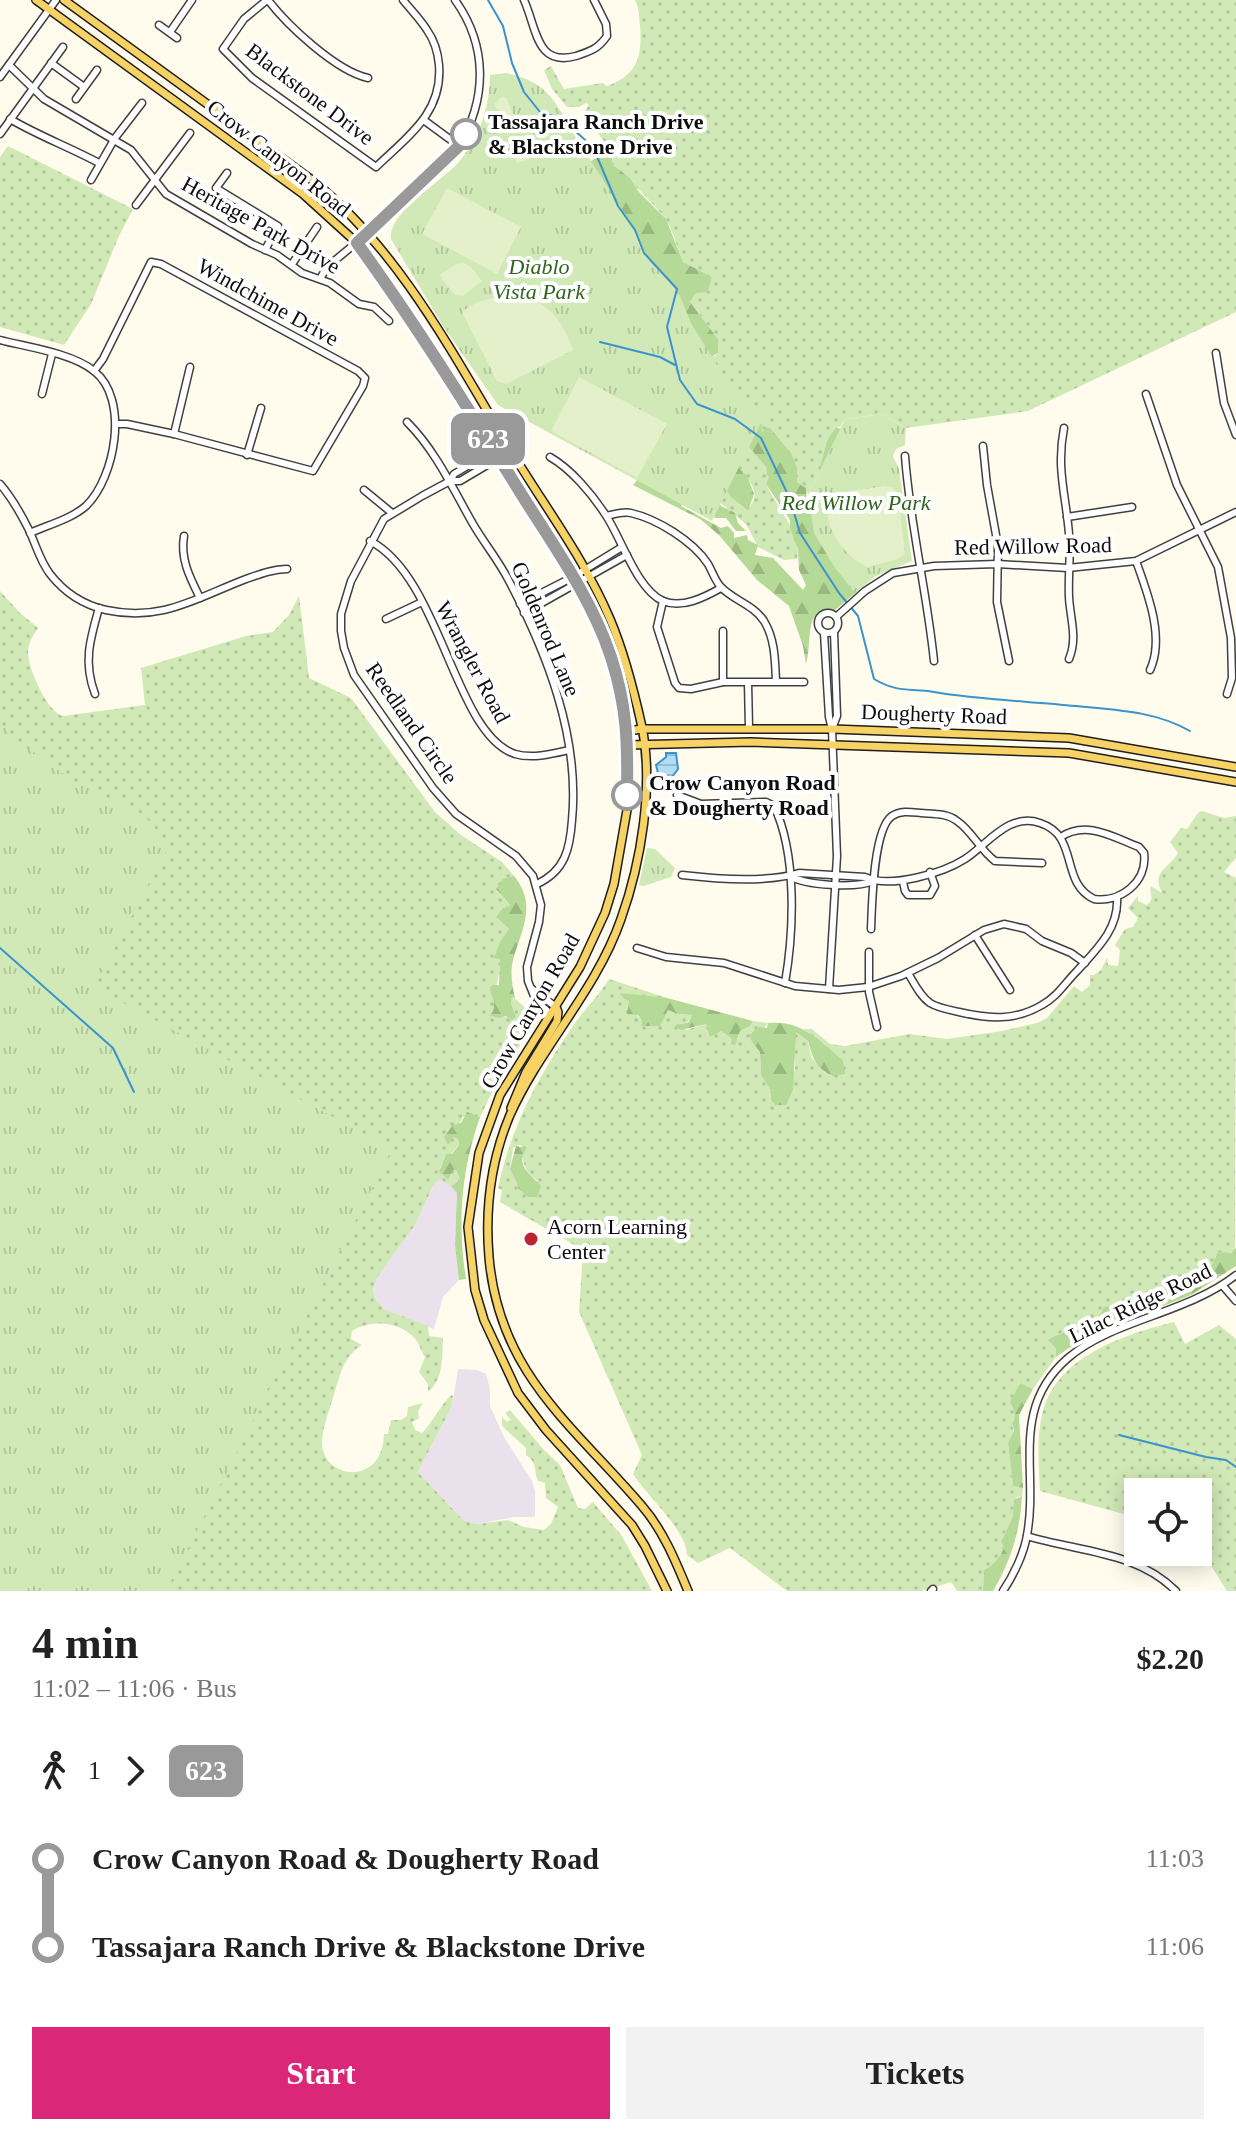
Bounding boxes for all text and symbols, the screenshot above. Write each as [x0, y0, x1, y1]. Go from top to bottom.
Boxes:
street label: Blackstone Drive [241, 38, 379, 150]
street label: Crow Canyon Road [202, 94, 356, 222]
place label: Tassajara Ranch Drive & Blackstone Drive [488, 109, 704, 159]
marker: Tassajara Ranch Drive & Blackstone Drive [451, 119, 481, 149]
street label: Heritage Park Drive [177, 171, 345, 279]
street label: Windchime Drive [193, 253, 343, 351]
park label: Diablo Vista Park [493, 254, 586, 304]
line badge: 623 [442, 413, 534, 465]
text: 623 [467, 423, 509, 454]
park label: Red Willow Park [780, 490, 932, 515]
street label: Red Willow Road [954, 532, 1112, 560]
street label: Goldenrod Lane [506, 558, 586, 700]
street label: Wrangler Road [430, 597, 516, 727]
street label: Reedland Circle [361, 658, 463, 788]
street label: Dougherty Road [861, 699, 1007, 729]
place label: Crow Canyon Road & Dougherty Road [649, 770, 836, 820]
marker: Crow Canyon Road & Dougherty Road [612, 780, 642, 810]
street label: Crow Canyon Road [475, 929, 585, 1093]
place label: Acorn Learning Center [547, 1214, 687, 1264]
marker: Acorn Learning Center [522, 1230, 540, 1248]
street label: Lilac Ridge Road [1065, 1258, 1215, 1348]
map controls [1124, 1478, 1212, 1566]
button: locate [1124, 1478, 1212, 1566]
text: 4 min [32, 1619, 138, 1668]
text: $2.20 [1137, 1642, 1204, 1675]
text: 11:02 – 11:06 · Bus [32, 1674, 237, 1703]
icon: walk [32, 1749, 76, 1793]
icon: forward [113, 1749, 157, 1793]
text: 623 [185, 1755, 227, 1786]
text: 1 [88, 1756, 101, 1785]
text: Crow Canyon Road & Dougherty Road [92, 1842, 599, 1875]
text: 11:03 [1146, 1844, 1204, 1873]
text: Tassajara Ranch Drive & Blackstone Drive [92, 1930, 645, 1963]
text: 11:06 [1146, 1932, 1204, 1961]
button: Start [32, 2027, 610, 2119]
button: Tickets [626, 2027, 1204, 2119]

